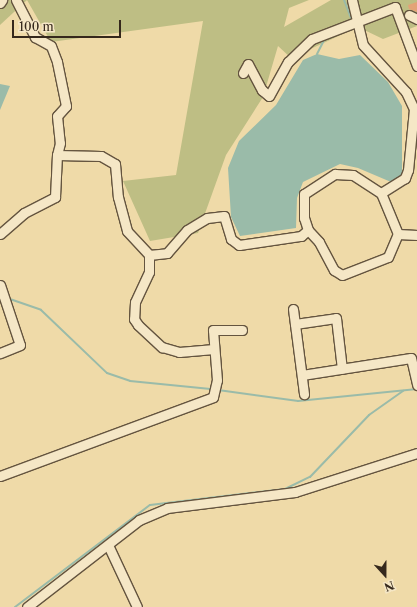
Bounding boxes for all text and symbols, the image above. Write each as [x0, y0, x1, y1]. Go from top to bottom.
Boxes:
scale bar [14, 12, 123, 38]
text: 100 m [19, 19, 54, 34]
north arrow [365, 555, 405, 595]
text: N [382, 578, 396, 594]

